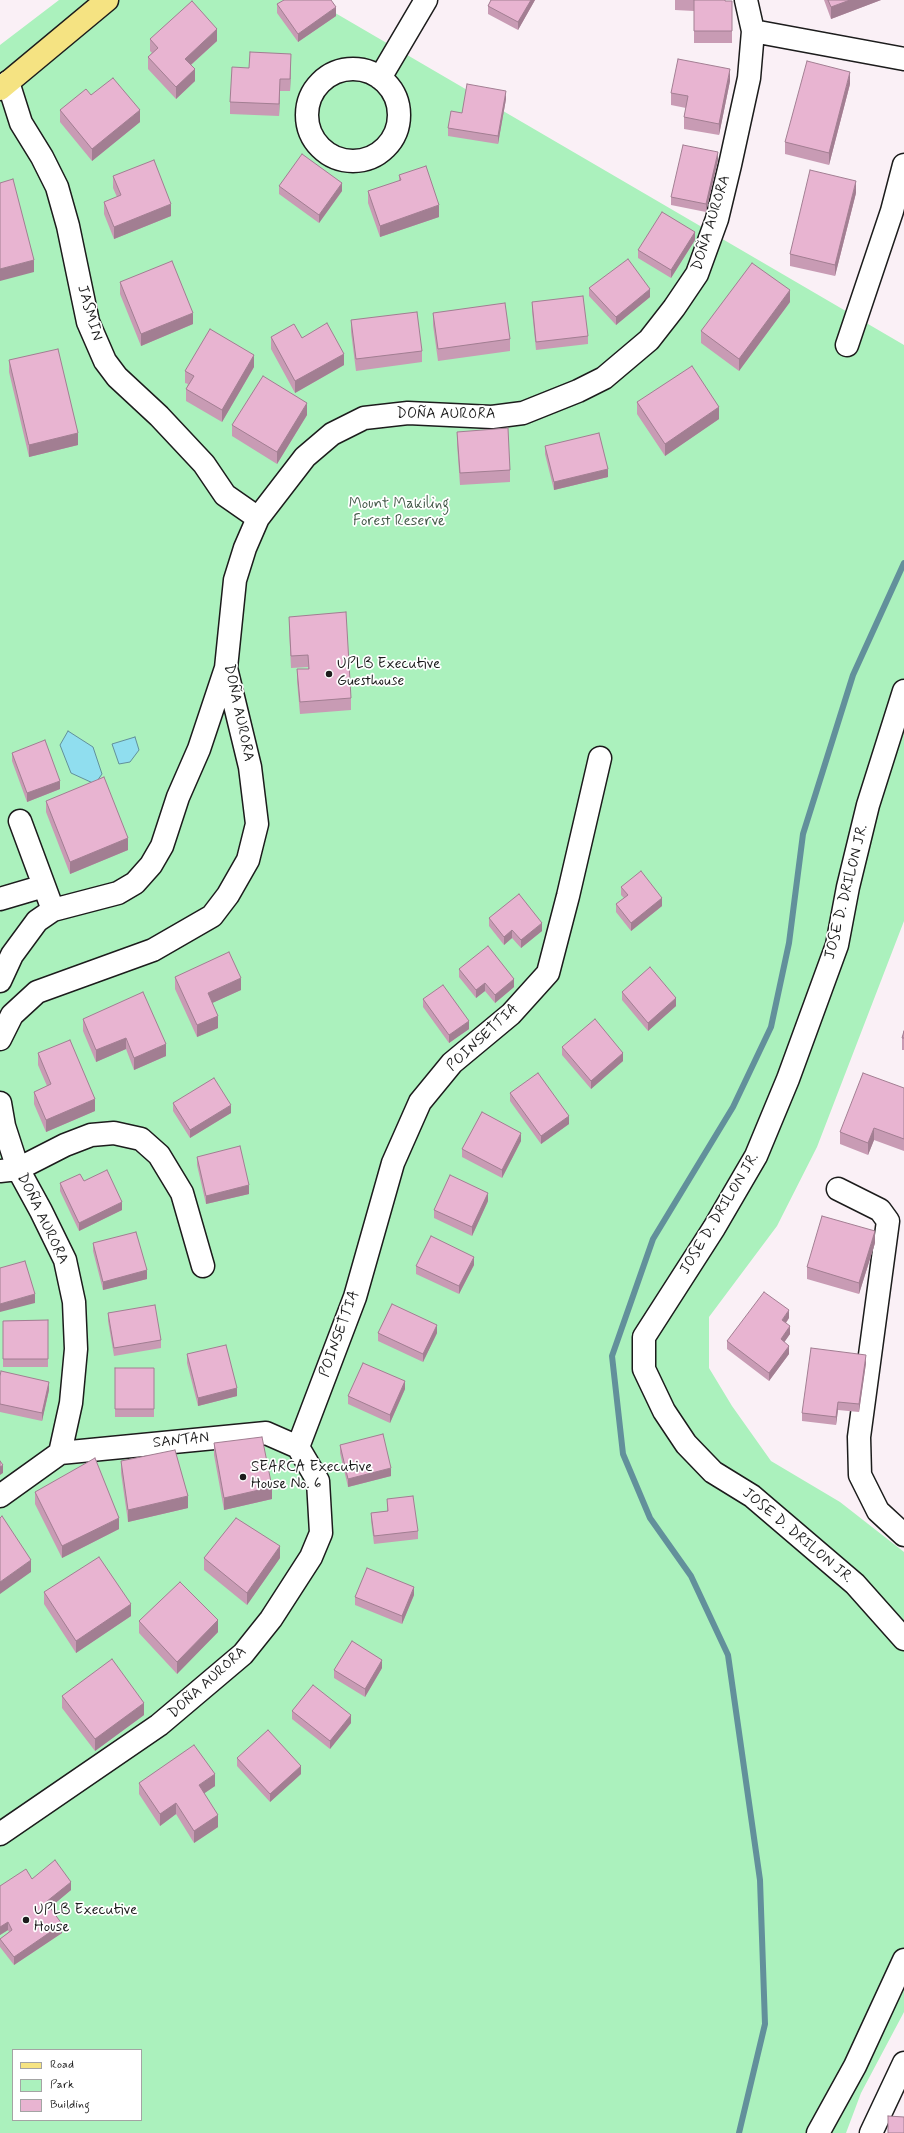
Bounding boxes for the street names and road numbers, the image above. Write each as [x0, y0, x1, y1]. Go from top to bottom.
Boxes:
street label: DOÑA AURORA [689, 173, 735, 273]
street label: JASMIN [72, 283, 106, 343]
street label: DOÑA AURORA [397, 406, 495, 424]
street label: DOÑA AURORA [219, 663, 257, 763]
street label: JOSE D. DRILON JR. [822, 823, 872, 961]
street label: POINSETTIA [444, 1000, 522, 1076]
street label: JOSE D. DRILON JR. [677, 1150, 763, 1278]
street label: DOÑA AURORA [12, 1171, 72, 1267]
street label: POINSETTIA [316, 1288, 364, 1380]
street label: SANTAN [152, 1429, 210, 1453]
street label: JOSE D. DRILON JR. [738, 1485, 856, 1587]
street label: DOÑA AURORA [165, 1643, 251, 1723]

